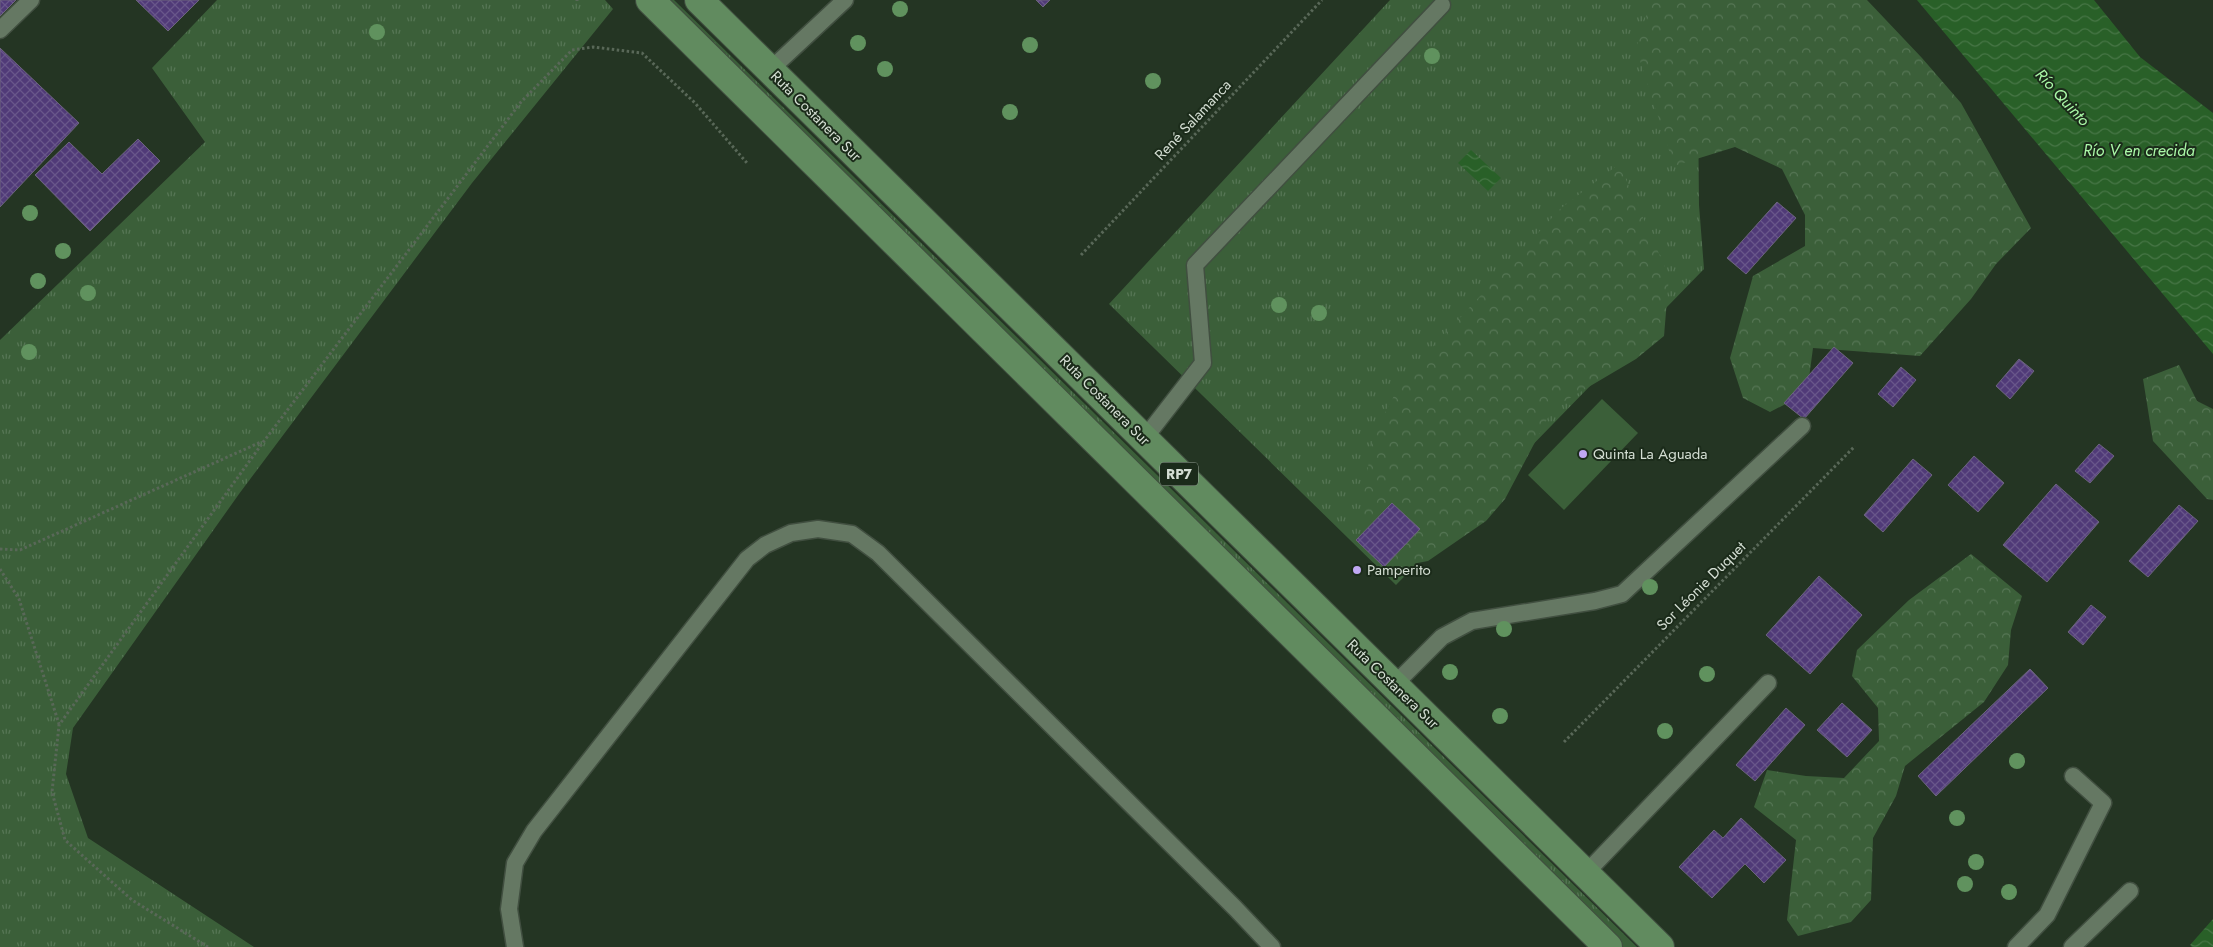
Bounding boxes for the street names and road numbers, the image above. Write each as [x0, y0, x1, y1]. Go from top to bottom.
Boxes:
street label: Ruta Costanera Sur [766, 66, 867, 167]
street label: René Salamanca [1150, 75, 1236, 165]
street label: Ruta Costanera Sur [1055, 350, 1156, 451]
road number: RP7 [1160, 462, 1198, 486]
street label: Sor Léonie Duquet [1651, 536, 1751, 636]
street label: Ruta Costanera Sur [1342, 634, 1445, 734]

